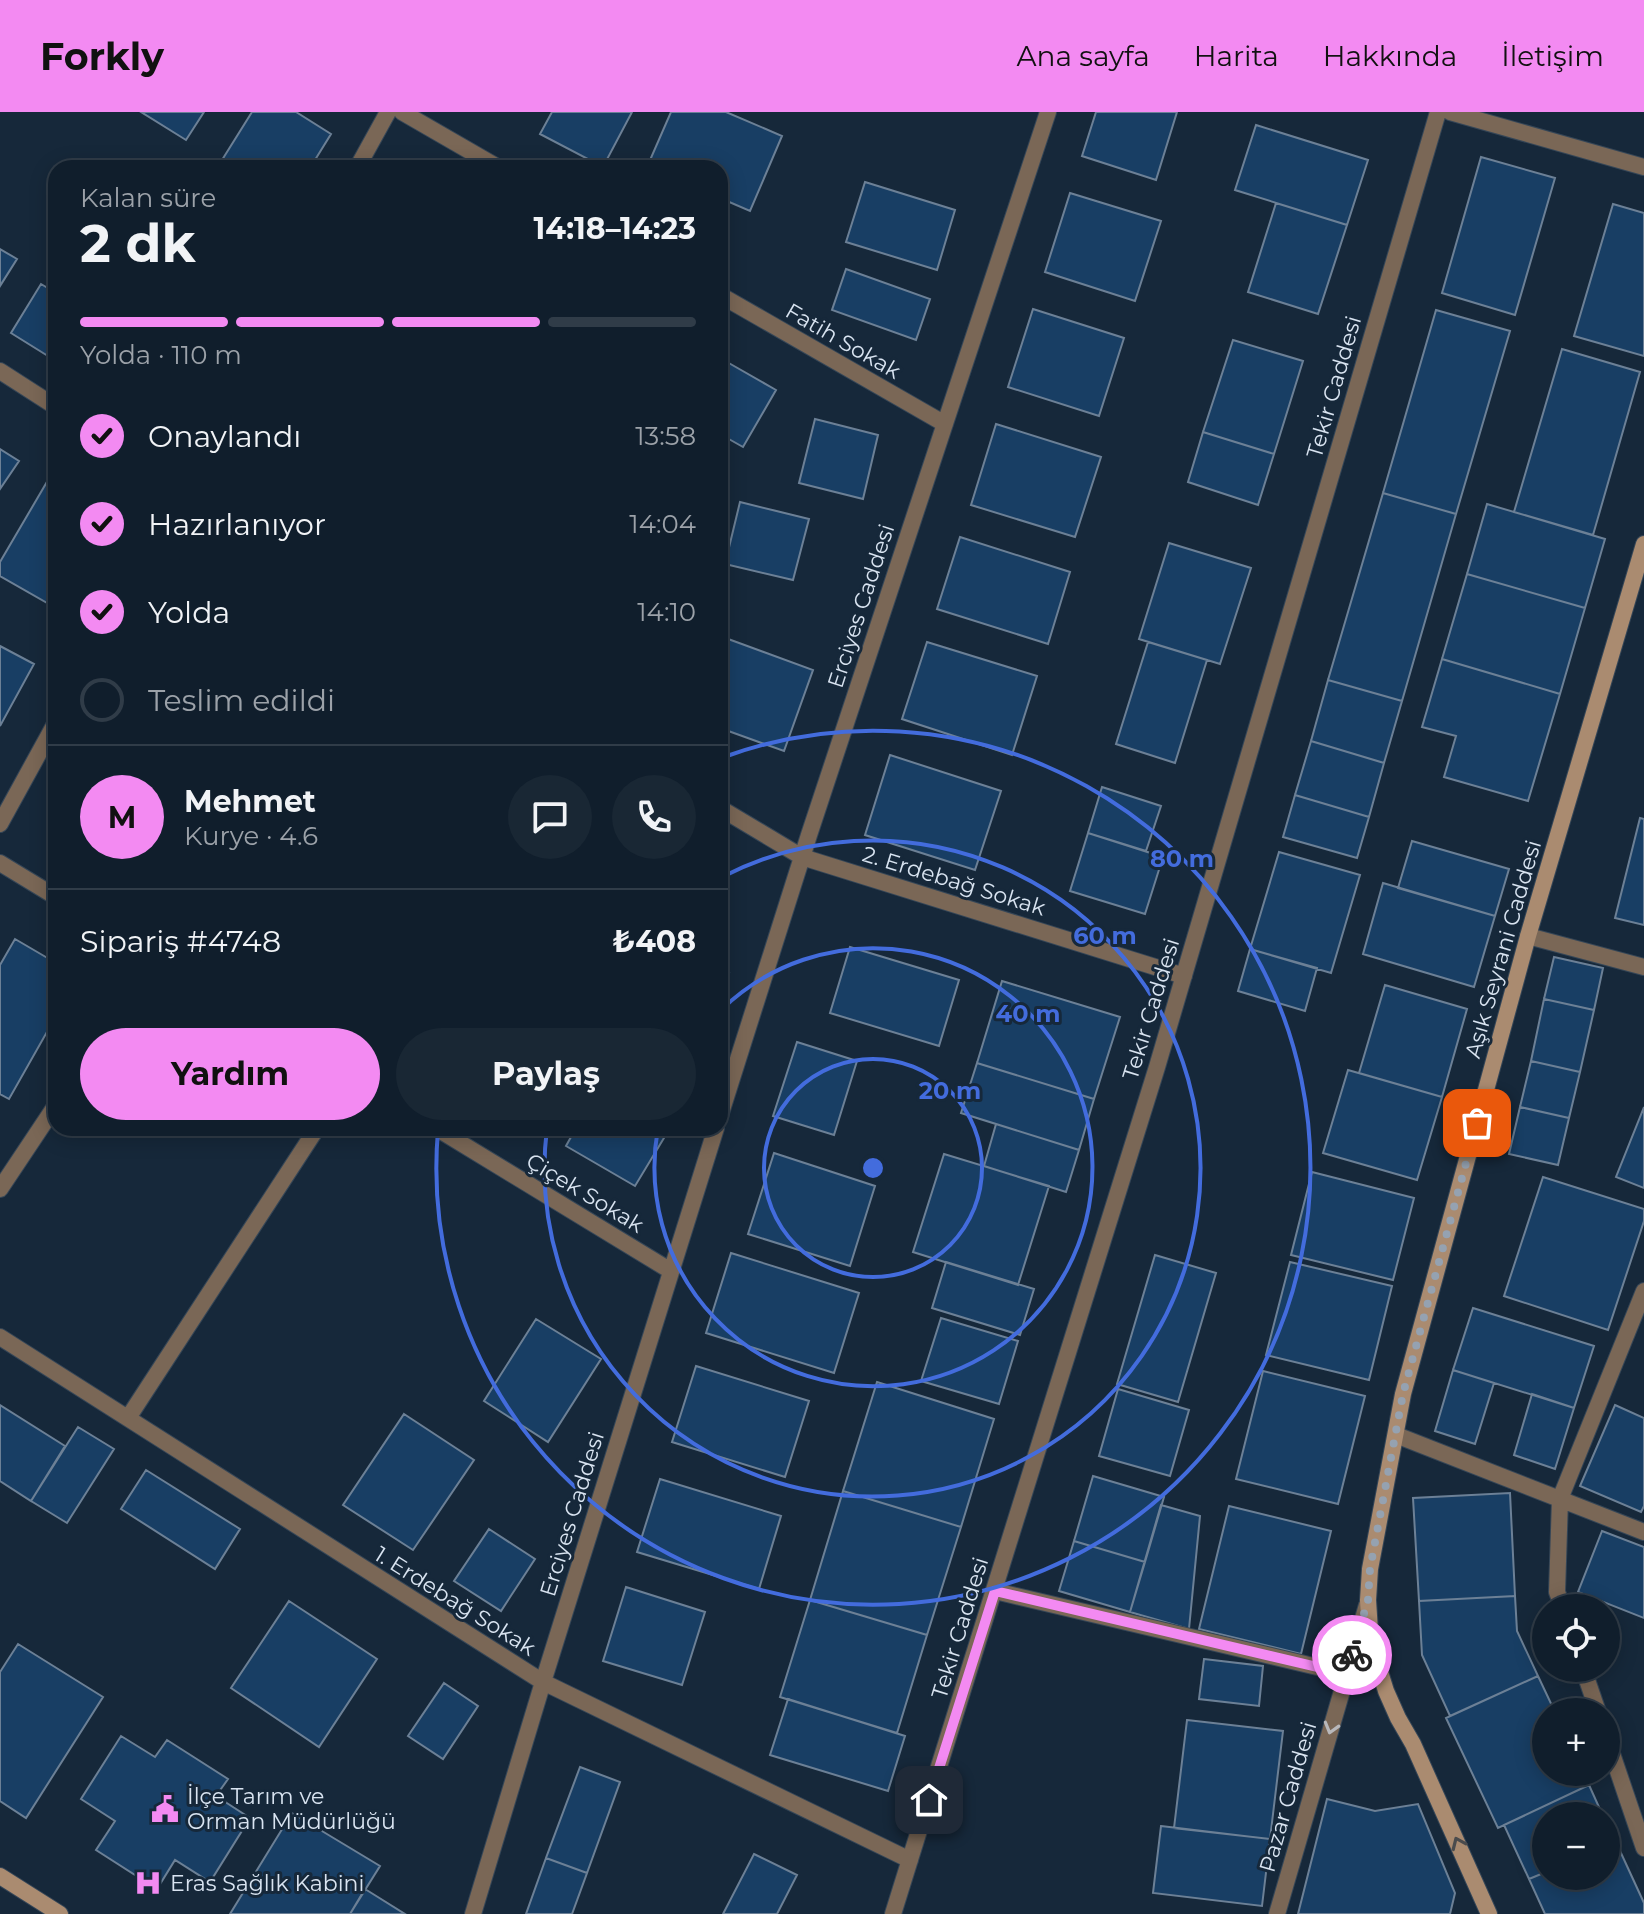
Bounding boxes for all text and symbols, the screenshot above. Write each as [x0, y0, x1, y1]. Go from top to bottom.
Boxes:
text: Forkly [40, 33, 164, 80]
text: Ana sayfa [1016, 39, 1150, 73]
text: Harita [1194, 39, 1279, 73]
text: Hakkında [1323, 39, 1457, 73]
text: İletişim [1501, 39, 1604, 73]
text: Kalan süre [80, 182, 216, 214]
text: 14:18–14:23 [534, 210, 696, 247]
text: 2 dk [80, 212, 195, 275]
street label: Fatih Sokak [781, 297, 906, 385]
street label: Tekir Caddesi [1301, 313, 1367, 461]
text: Yolda · 110 m [80, 339, 242, 371]
icon: check [80, 414, 124, 458]
text: Onaylandı [148, 418, 301, 455]
text: 13:58 [635, 420, 696, 452]
icon: check [80, 502, 124, 546]
text: Hazırlanıyor [148, 506, 326, 543]
text: 14:04 [629, 508, 696, 540]
street label: Erciyes Caddesi [822, 521, 900, 691]
icon: check [80, 590, 124, 634]
text: Yolda [148, 594, 230, 631]
text: 14:10 [637, 596, 696, 628]
text: Teslim edildi [148, 682, 335, 719]
button: chat [508, 775, 592, 859]
button: phone [612, 775, 696, 859]
text: Mehmet [184, 783, 316, 820]
text: M [108, 799, 136, 836]
text: Kurye · 4.6 [184, 820, 318, 852]
street label: Aşık Seyrani Caddesi [1459, 837, 1547, 1061]
street label: 2. Erdebağ Sokak [859, 840, 1049, 922]
text: 80 m [1150, 844, 1214, 873]
text: 60 m [1073, 921, 1137, 950]
text: Sipariş #4748 [80, 923, 281, 960]
text: ₺408 [613, 923, 696, 960]
street label: Tekir Caddesi [1117, 935, 1185, 1083]
text: 40 m [996, 999, 1060, 1028]
button: Yardım [80, 1028, 380, 1120]
button: Paylaş [396, 1028, 696, 1120]
text: 20 m [919, 1076, 981, 1105]
pin [1443, 1089, 1511, 1157]
icon: bag [1455, 1101, 1499, 1145]
street label: Çiçek Sokak [521, 1147, 649, 1239]
centre of rings [859, 1154, 887, 1182]
street label: Erciyes Caddesi [534, 1428, 610, 1600]
street label: 1. Erdebağ Sokak [369, 1541, 541, 1662]
street label: Tekir Caddesi [926, 1554, 994, 1702]
map controls [1532, 1594, 1620, 1890]
button: locate [1532, 1594, 1620, 1682]
courier [1312, 1615, 1392, 1695]
icon: bike [1330, 1633, 1374, 1677]
button: + [1532, 1698, 1620, 1786]
street label: Pazar Caddesi [1254, 1719, 1322, 1875]
one-way arrow [1324, 1721, 1340, 1735]
pin [895, 1766, 963, 1834]
icon: home [907, 1778, 951, 1822]
place label: İlçe Tarım ve Orman Müdürlüğü [187, 1783, 396, 1835]
public building icon: İlçe Tarım ve Orman Müdürlüğü [150, 1794, 180, 1824]
button: − [1532, 1802, 1620, 1890]
one-way arrow [1451, 1837, 1467, 1851]
hospital icon: Eras Sağlık Kabini [133, 1868, 163, 1898]
place label: Eras Sağlık Kabini [170, 1870, 364, 1897]

